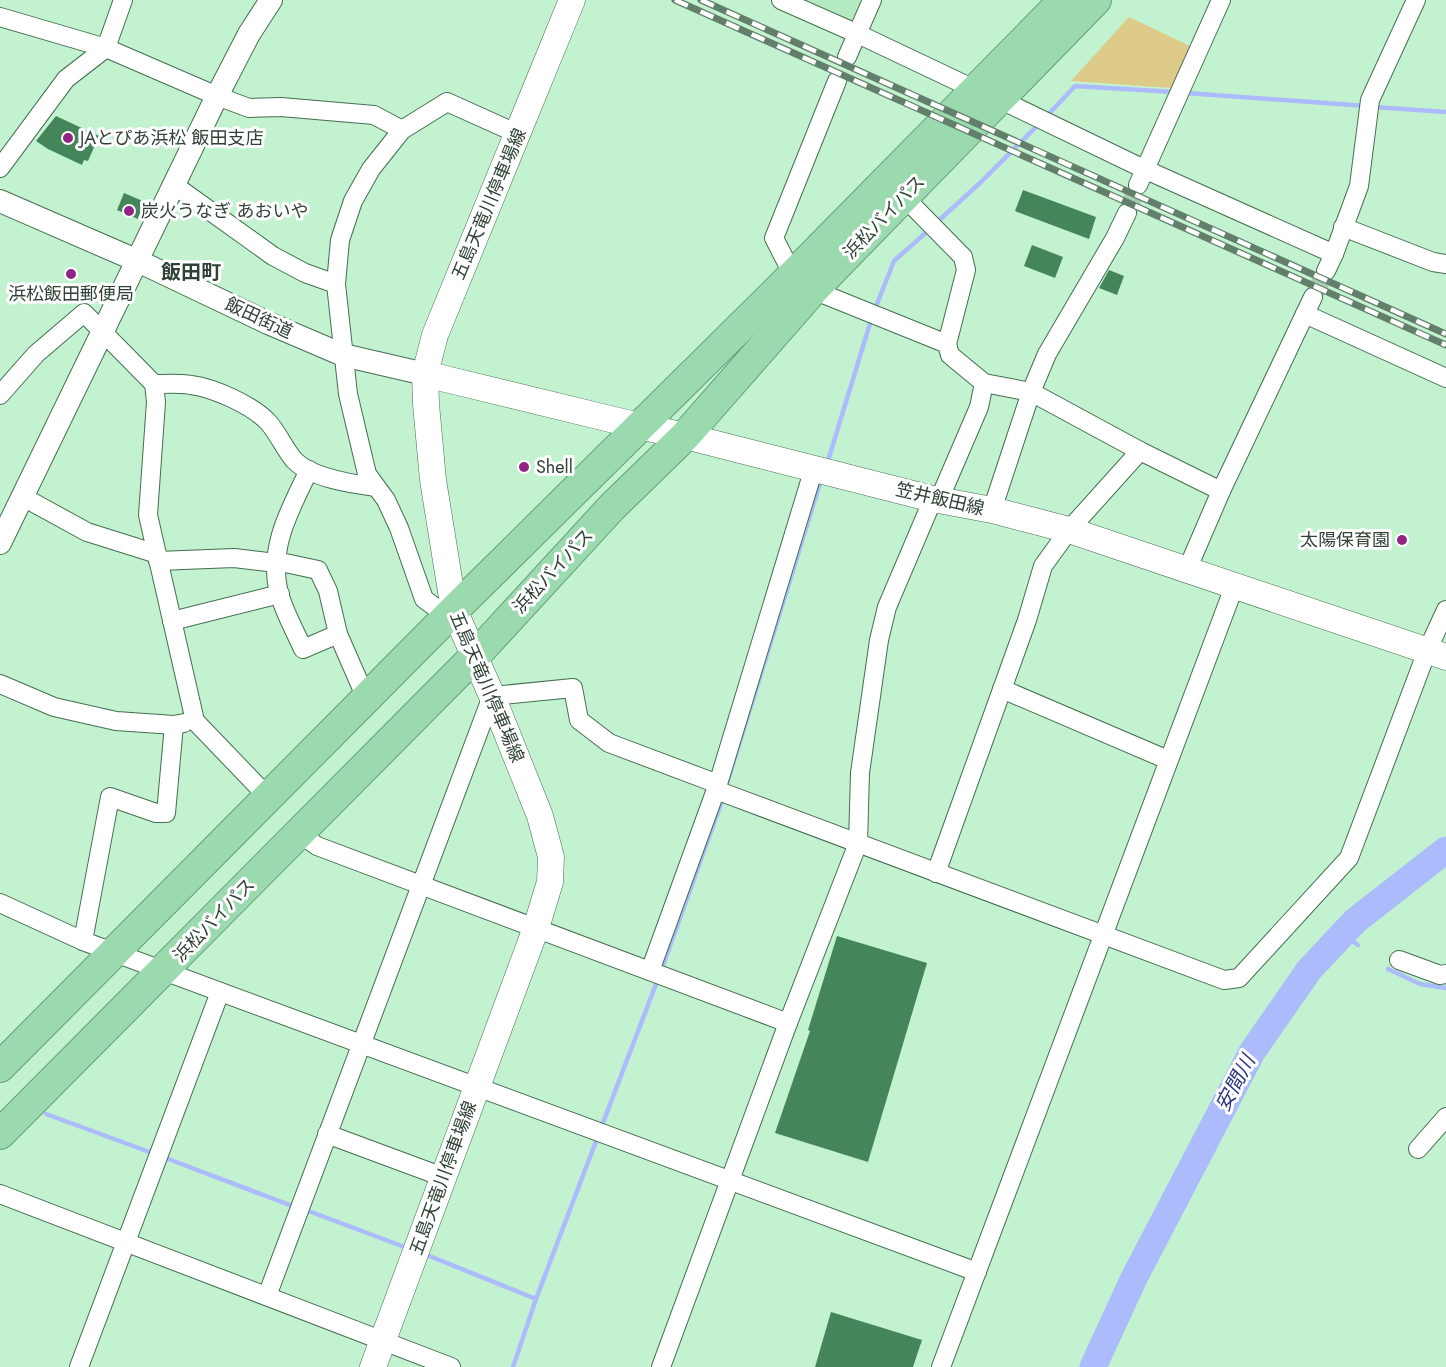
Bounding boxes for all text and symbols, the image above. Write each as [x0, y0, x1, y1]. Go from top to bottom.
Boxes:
street label: 五島天竜川停車場線 [445, 124, 533, 284]
place label: JAとぴあ浜松 飯田支店 [78, 125, 264, 151]
marker: JAとぴあ浜松 飯田支店 [61, 131, 75, 145]
street label: 浜松バイパス [837, 169, 931, 265]
place label: 炭火うなぎ あおいや [141, 198, 308, 224]
marker: 炭火うなぎ あおいや [122, 204, 136, 218]
district label: 飯田町 [161, 258, 221, 287]
marker: 浜松飯田郵便局 [64, 267, 78, 281]
place label: 浜松飯田郵便局 [8, 281, 134, 307]
street label: 飯田街道 [221, 291, 297, 345]
place label: Shell [536, 454, 573, 480]
marker: Shell [517, 460, 531, 474]
street label: 笠井飯田線 [893, 476, 987, 522]
street label: 浜松バイパス [507, 523, 599, 619]
place label: 太陽保育園 [1300, 527, 1390, 553]
marker: 太陽保育園 [1395, 533, 1409, 547]
street label: 五島天竜川停車場線 [443, 607, 531, 767]
street label: 浜松バイパス [167, 872, 261, 968]
water label: 安間川 [1209, 1048, 1263, 1117]
street label: 五島天竜川停車場線 [403, 1097, 483, 1259]

